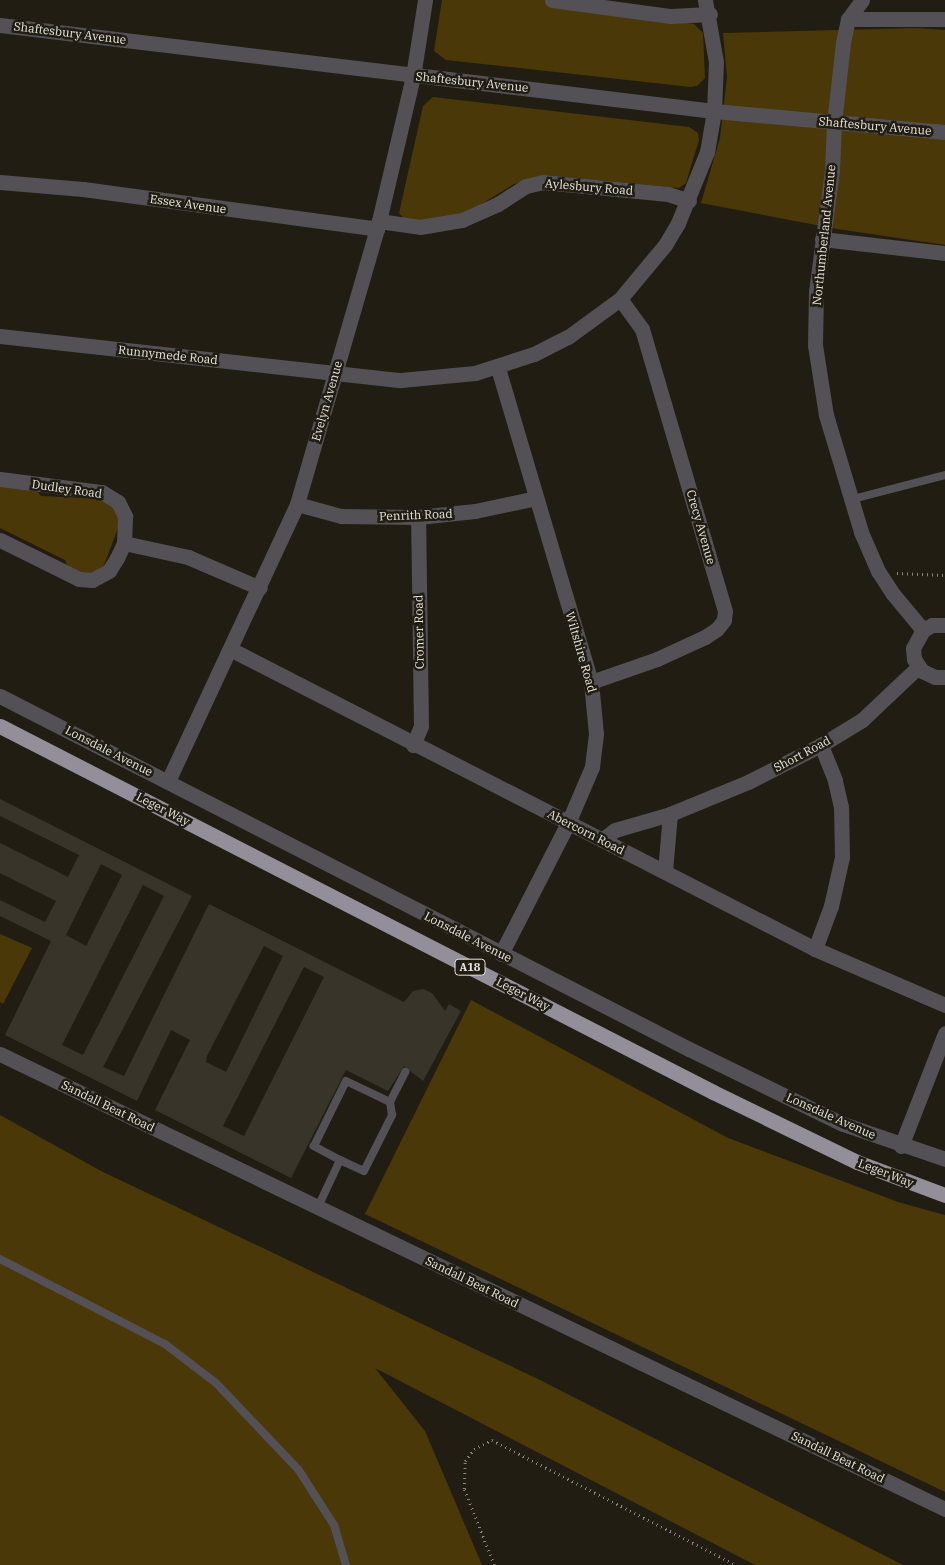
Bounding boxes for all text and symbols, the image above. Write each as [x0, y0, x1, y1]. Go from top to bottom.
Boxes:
street label: Shaftesbury Avenue [13, 19, 127, 47]
street label: Shaftesbury Avenue [415, 69, 529, 95]
street label: Shaftesbury Avenue [818, 114, 932, 138]
street label: Northumberland Avenue [809, 164, 839, 306]
street label: Aylesbury Road [544, 176, 634, 198]
street label: Essex Avenue [149, 191, 227, 217]
street label: Runnymede Road [117, 343, 219, 367]
street label: Evelyn Avenue [309, 359, 345, 443]
street label: Dudley Road [31, 477, 103, 501]
street label: Crecy Avenue [683, 488, 719, 566]
street label: Penrith Road [379, 507, 453, 523]
street label: Cromer Road [411, 595, 427, 669]
street label: Wiltshire Road [563, 610, 599, 694]
street label: Lonsdale Avenue [63, 723, 155, 779]
street label: Short Road [771, 733, 833, 775]
street label: Leger Way [134, 789, 192, 829]
street label: Abercorn Road [545, 806, 627, 858]
street label: Lonsdale Avenue [422, 909, 514, 965]
road number: A18 [454, 959, 486, 976]
street label: Leger Way [494, 974, 552, 1014]
street label: Sandall Beat Road [59, 1077, 157, 1135]
street label: Lonsdale Avenue [784, 1090, 878, 1142]
street label: Leger Way [856, 1156, 916, 1190]
street label: Sandall Beat Road [423, 1253, 521, 1311]
street label: Sandall Beat Road [789, 1428, 887, 1486]

